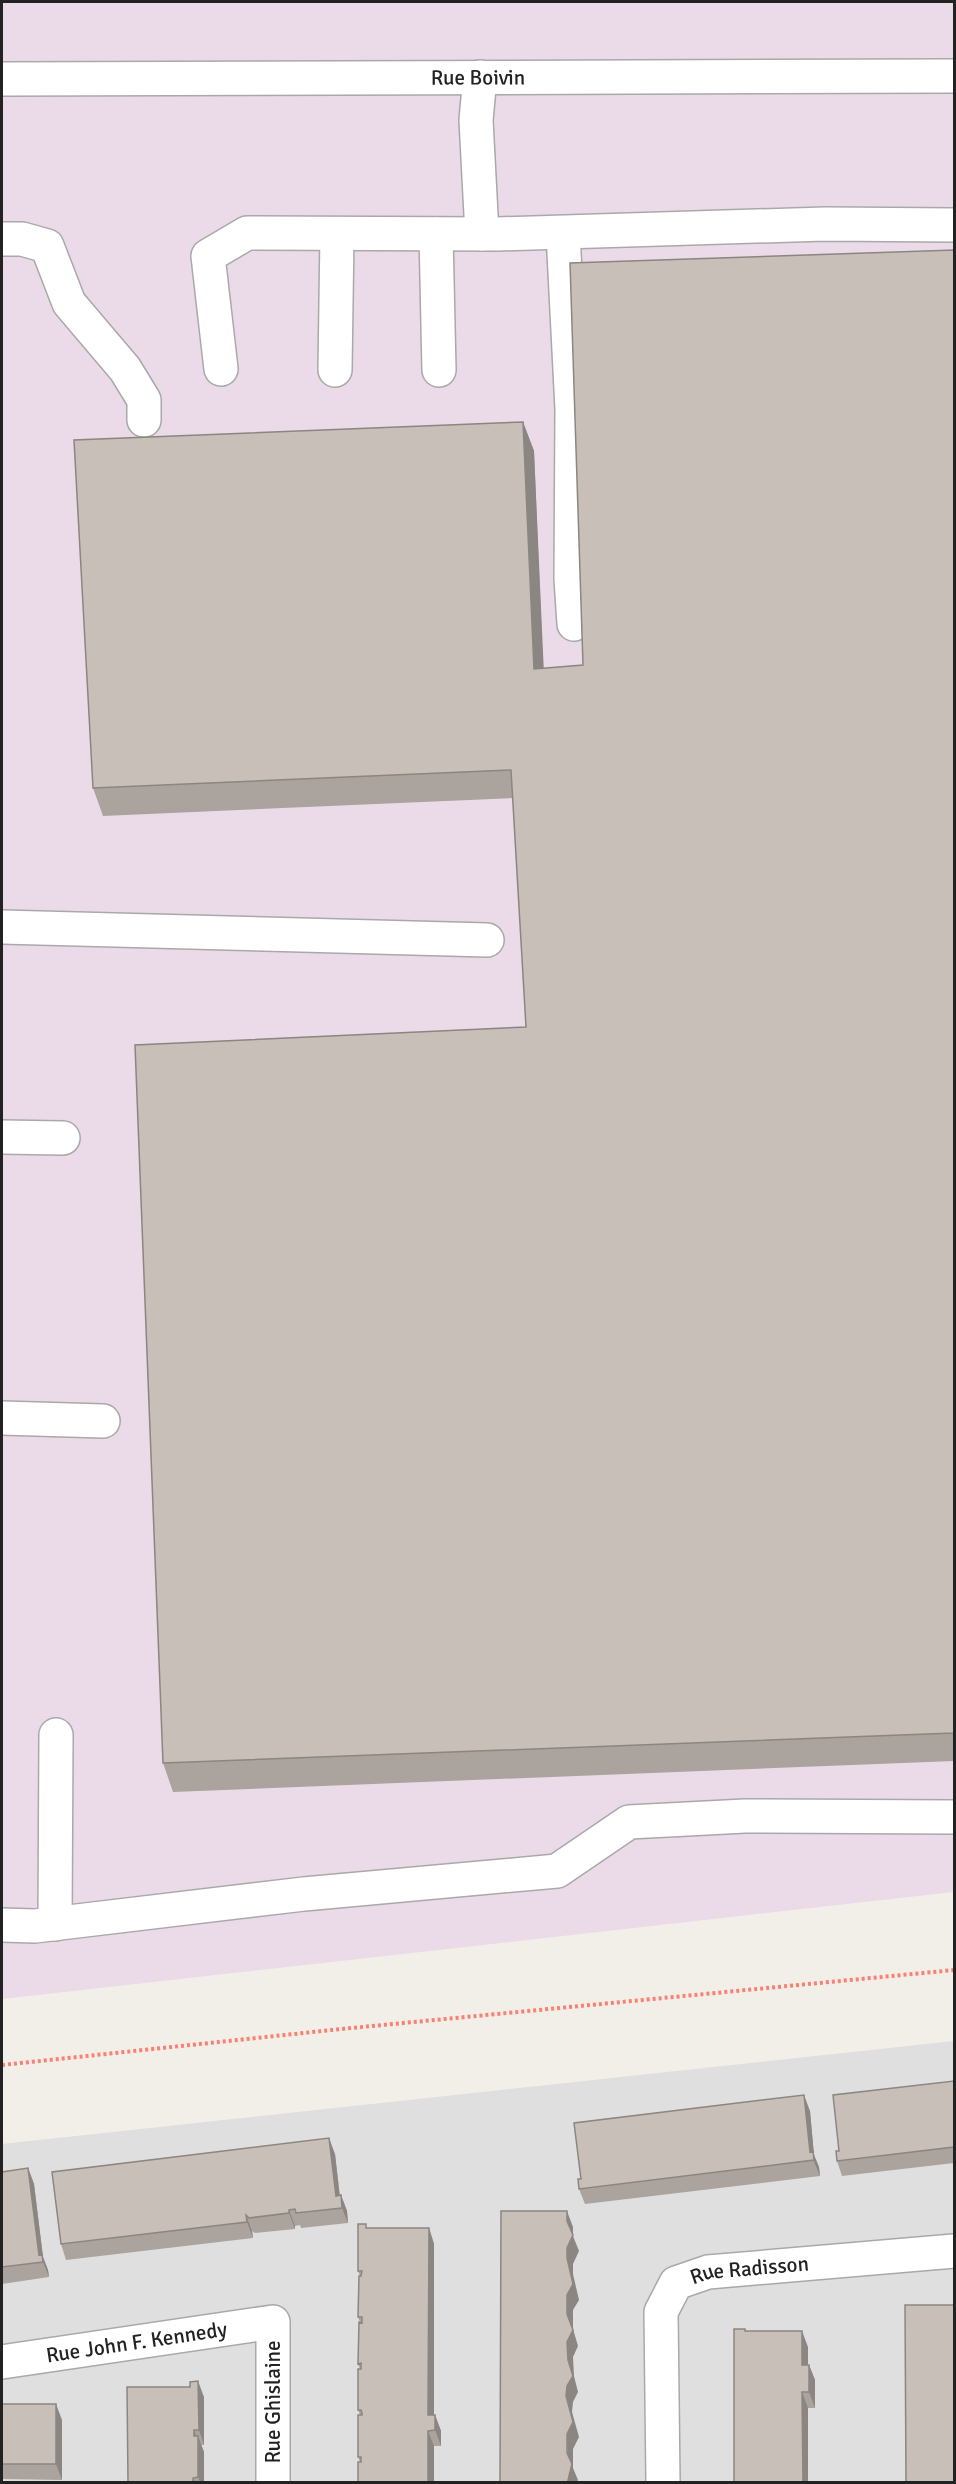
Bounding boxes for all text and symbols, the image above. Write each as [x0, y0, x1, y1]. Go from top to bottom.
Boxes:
street label: Rue Boivin [431, 64, 525, 91]
street label: Rue Radisson [687, 2250, 810, 2290]
street label: Rue John F. Kennedy [44, 2316, 229, 2368]
street label: Rue Ghislaine [260, 2340, 286, 2464]

